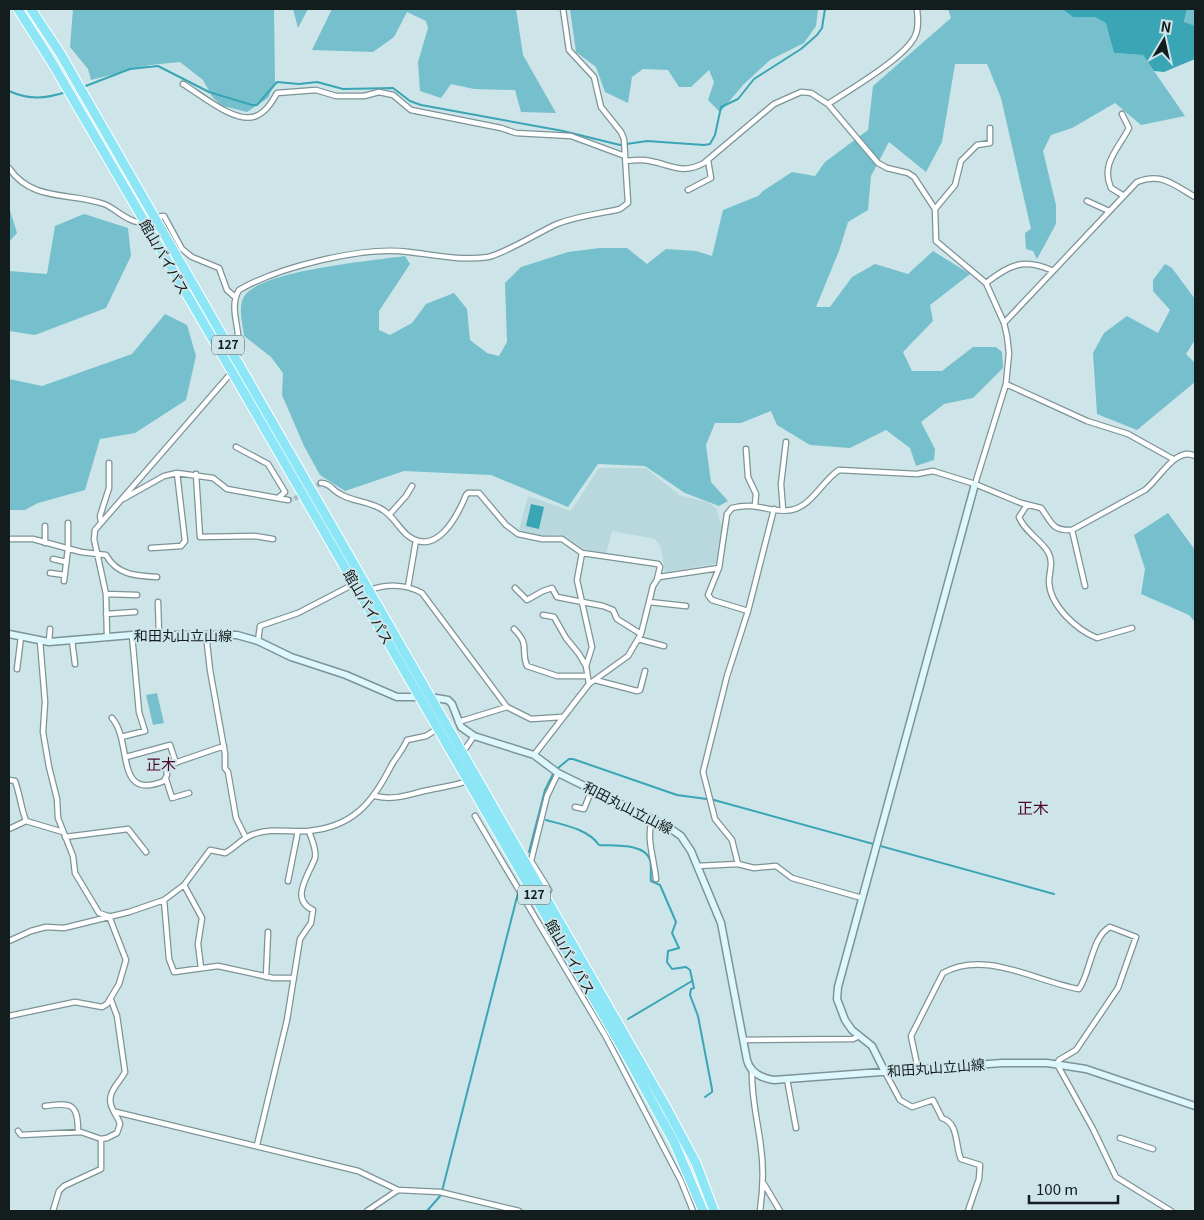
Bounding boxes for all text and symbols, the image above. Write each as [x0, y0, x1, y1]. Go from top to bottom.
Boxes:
north arrow [1139, 15, 1189, 65]
text: N [1159, 15, 1173, 37]
street label: 館山バイパス [135, 215, 194, 298]
road number: 127 [212, 336, 244, 354]
street label: 館山バイパス [339, 565, 398, 648]
street label: 和田丸山立山線 [134, 625, 232, 645]
district label: 正木 [146, 753, 176, 774]
street label: 和田丸山立山線 [580, 776, 677, 838]
district label: 正木 [1017, 795, 1049, 819]
road number: 127 [518, 886, 550, 904]
street label: 館山バイパス [541, 915, 600, 998]
street label: 和田丸山立山線 [886, 1054, 986, 1080]
scale bar [1029, 1172, 1118, 1204]
text: 100 m [1036, 1178, 1078, 1199]

